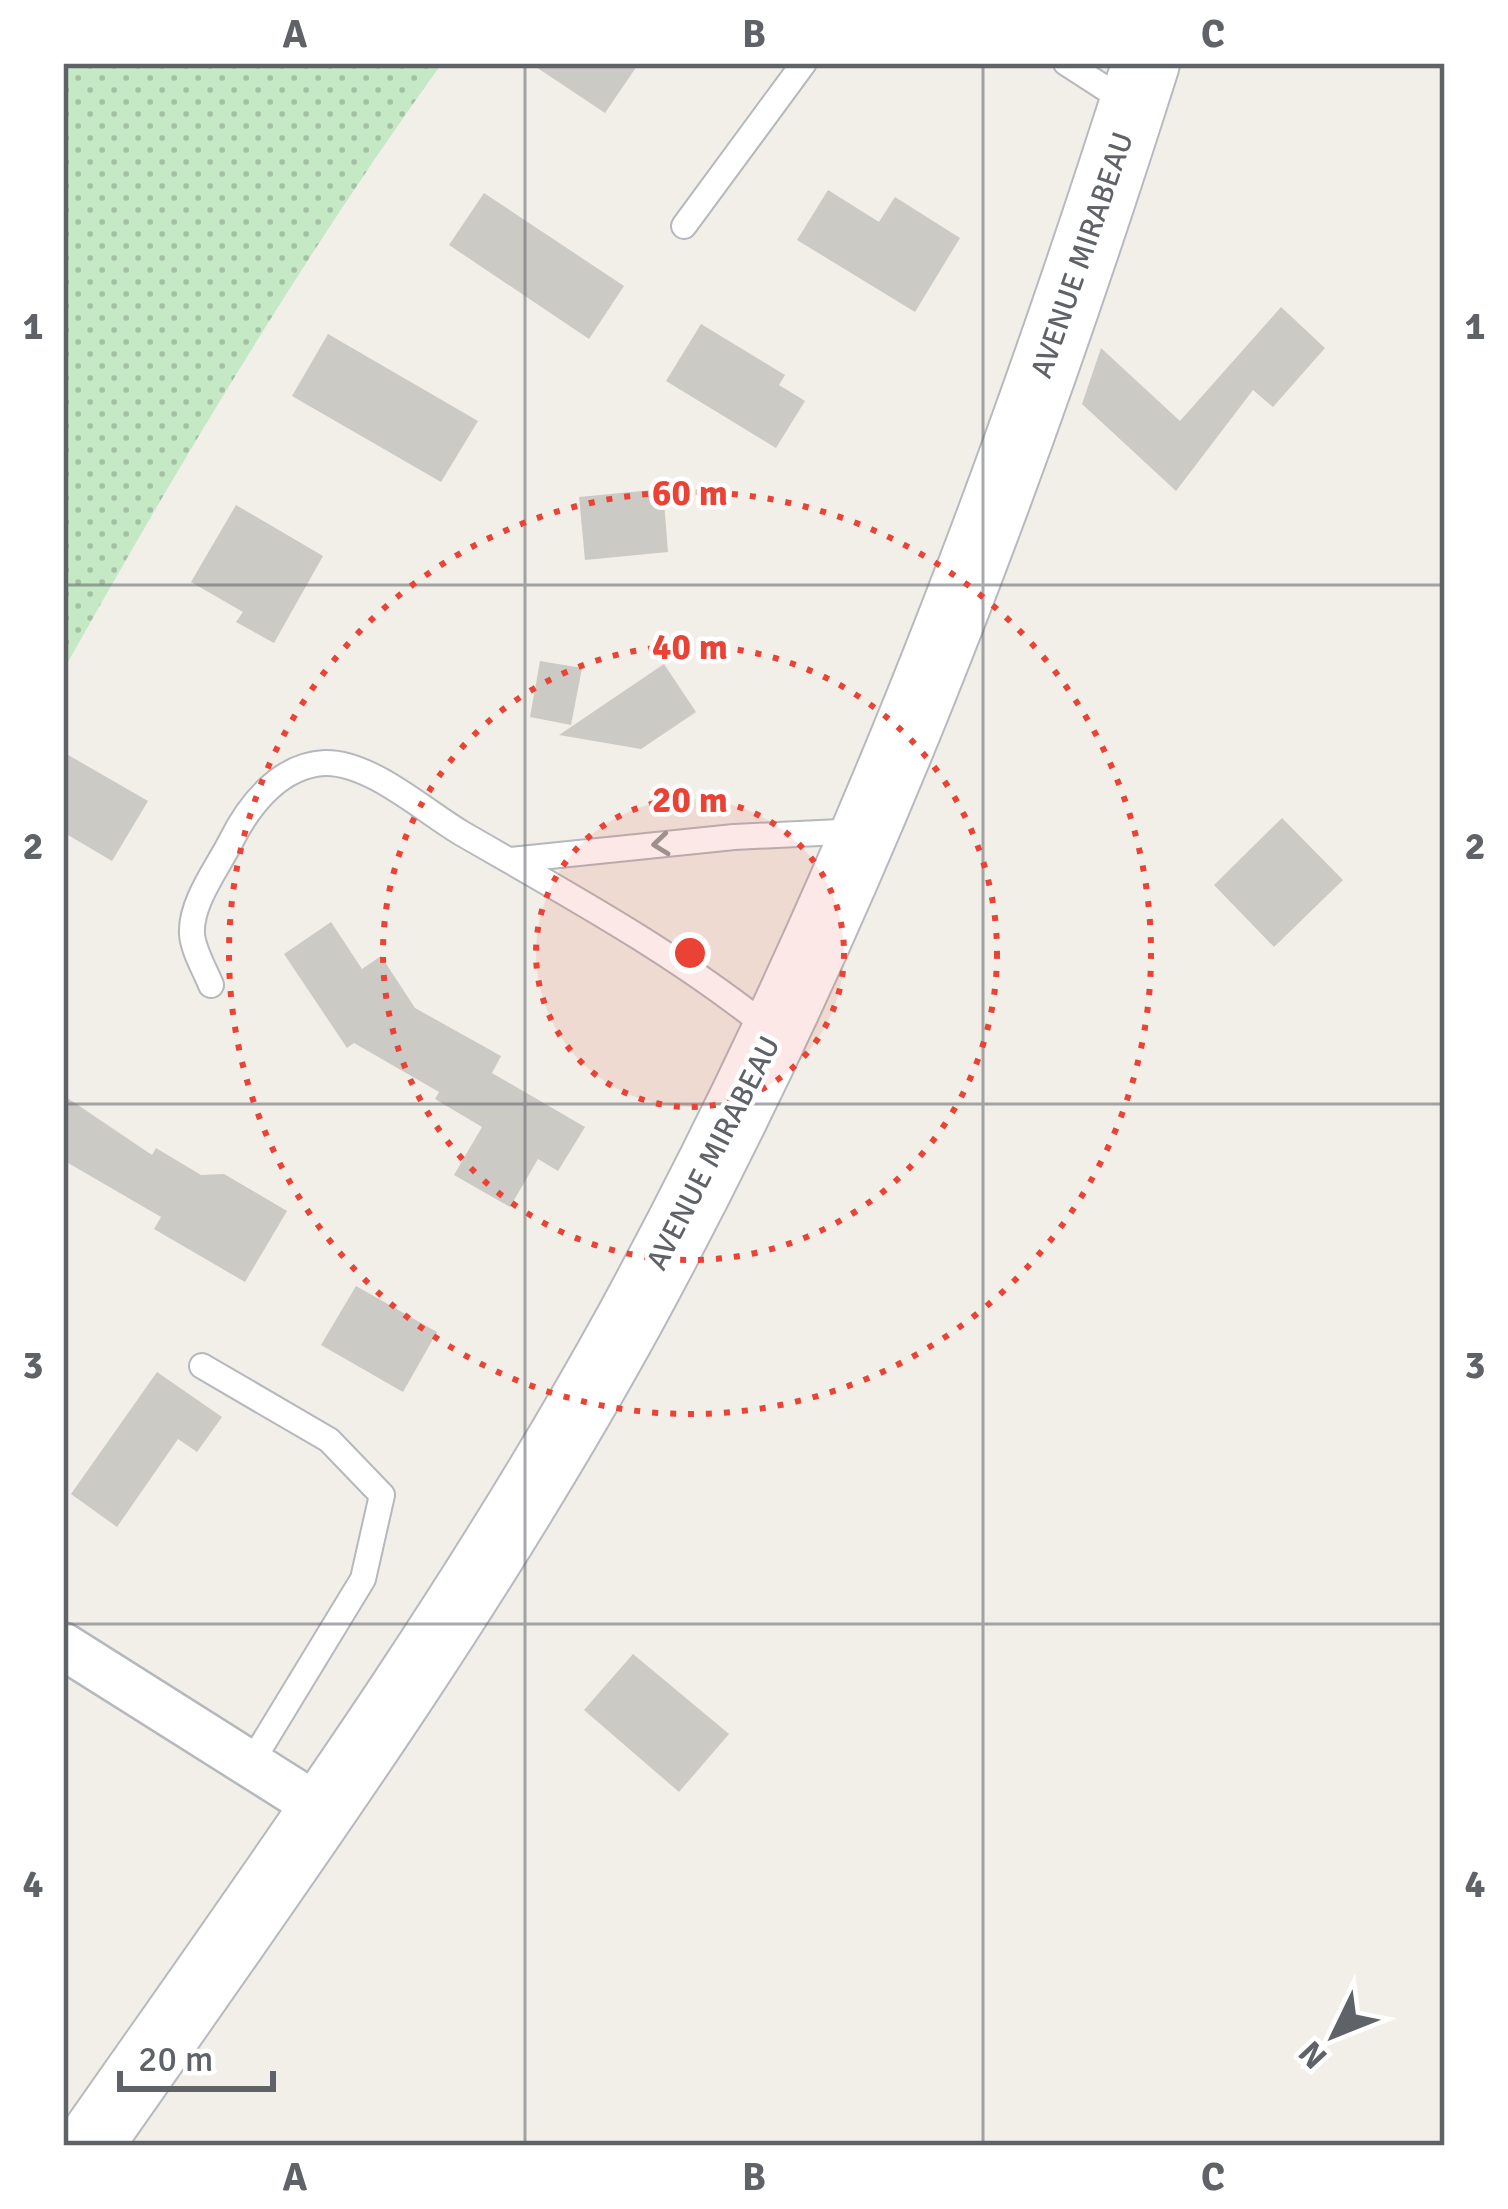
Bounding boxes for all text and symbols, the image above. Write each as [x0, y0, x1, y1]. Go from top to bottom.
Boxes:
text: A [283, 10, 308, 58]
text: B [742, 10, 766, 58]
text: C [1201, 10, 1225, 58]
street label: AVENUE MIRABEAU [1023, 127, 1142, 383]
text: 1 [22, 302, 44, 350]
text: 1 [1464, 302, 1486, 350]
text: 60 m [652, 471, 728, 516]
text: 40 m [652, 625, 728, 670]
text: 20 m [652, 778, 728, 823]
text: 2 [22, 822, 44, 870]
text: 2 [1464, 822, 1486, 870]
one-way arrow [651, 831, 670, 856]
centre of rings [669, 932, 711, 974]
street label: AVENUE MIRABEAU [639, 1030, 788, 1276]
text: 3 [22, 1341, 44, 1389]
text: 3 [1464, 1341, 1486, 1389]
text: 4 [22, 1860, 44, 1908]
text: 4 [1464, 1860, 1486, 1908]
north arrow [1274, 1975, 1394, 2095]
scale bar [120, 2017, 273, 2091]
text: N [1290, 2032, 1336, 2077]
text: 20 m [138, 2037, 214, 2082]
text: A [283, 2153, 308, 2201]
text: B [742, 2153, 766, 2201]
text: C [1201, 2153, 1225, 2201]

